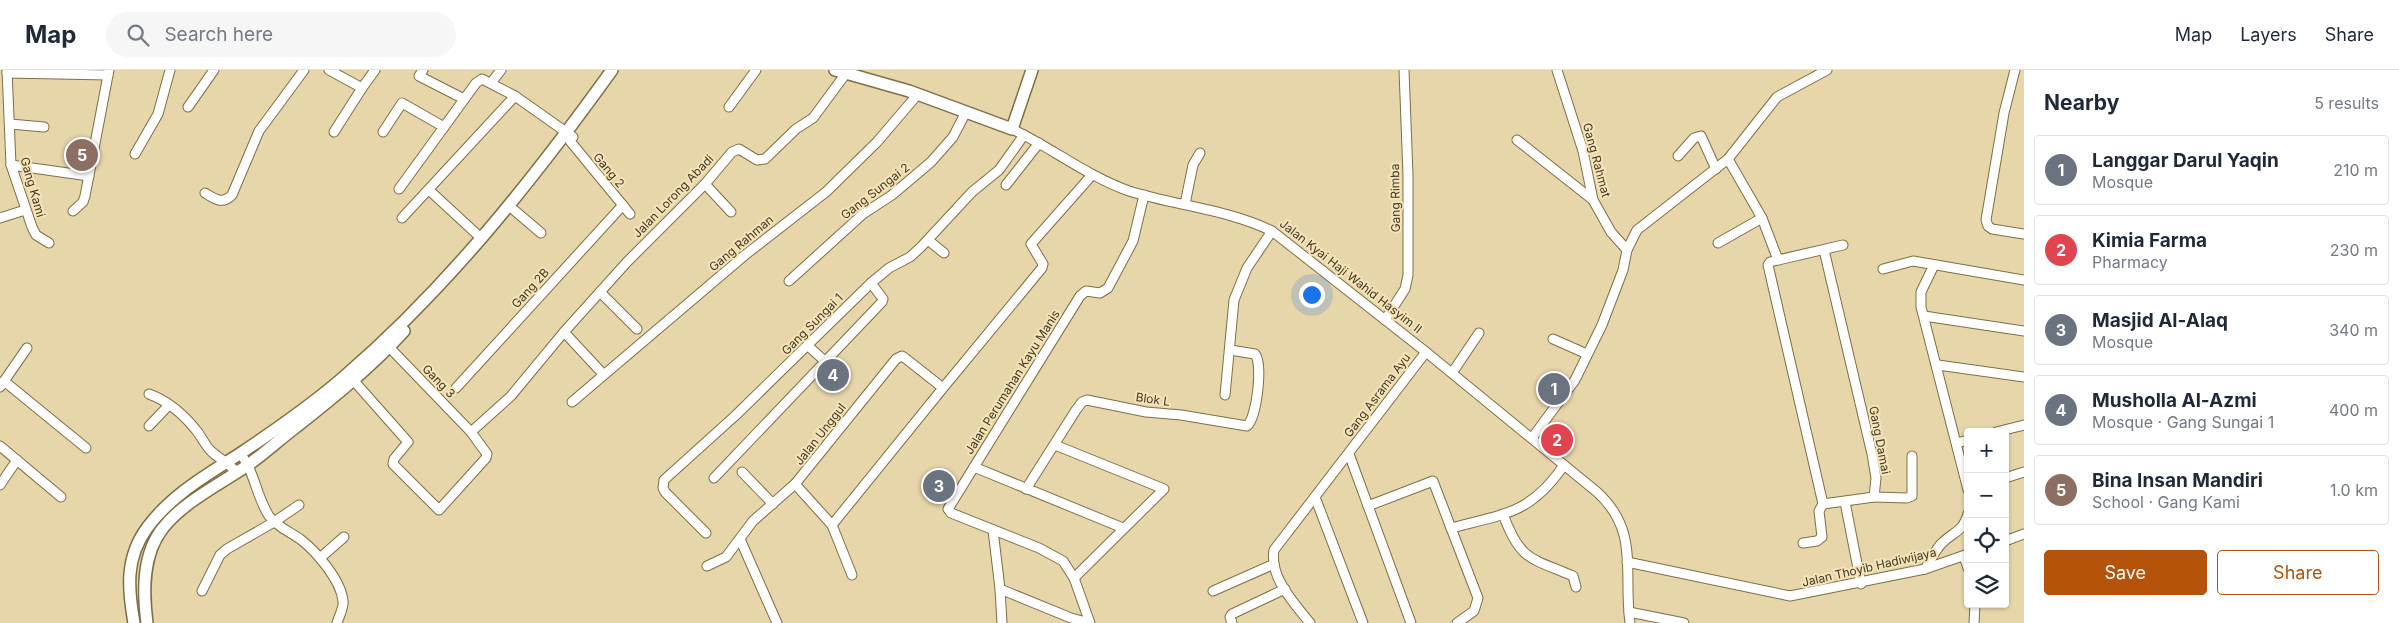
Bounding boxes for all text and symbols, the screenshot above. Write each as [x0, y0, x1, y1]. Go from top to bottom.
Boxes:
search box [106, 12, 456, 57]
text: Map [25, 20, 76, 49]
icon: search [124, 21, 152, 49]
text: Search here [164, 23, 273, 46]
text: Map [2175, 24, 2212, 45]
text: Layers [2240, 24, 2297, 45]
text: Share [2325, 24, 2374, 45]
text: Nearby [2044, 90, 2119, 115]
text: 5 results [2314, 93, 2379, 113]
street label: Gang Rahmat [1580, 121, 1614, 199]
pin: 5 [66, 136, 98, 174]
text: Langgar Darul Yaqin [2092, 149, 2279, 172]
street label: Gang 2 [590, 150, 628, 190]
street label: Jalan Lorong Abadi [629, 151, 717, 241]
street label: Gang Kami [17, 155, 49, 219]
street label: Gang Sungai 2 [838, 160, 912, 222]
text: 1 [2058, 160, 2064, 180]
text: 210 m [2333, 160, 2378, 180]
street label: Gang Rimba [1387, 163, 1403, 233]
text: Mosque [2092, 172, 2153, 192]
street label: Gang Rahman [706, 212, 776, 274]
street label: Jalan Kyai Haji Wahid Hasyim II [1277, 216, 1425, 336]
text: Kimia Farma [2092, 229, 2207, 252]
text: 2 [2056, 240, 2066, 260]
text: 230 m [2330, 240, 2378, 260]
text: Pharmacy [2092, 252, 2168, 272]
street label: Gang 2B [508, 265, 552, 311]
your location [1299, 282, 1325, 308]
street label: Gang Sungai 1 [778, 290, 846, 358]
street label: Jalan Perumahan Kayu Manis [961, 307, 1063, 457]
text: Masjid Al-Alaq [2092, 309, 2228, 332]
text: 3 [2056, 320, 2066, 340]
text: 340 m [2329, 320, 2378, 340]
text: Mosque [2092, 332, 2153, 352]
street label: Gang Asrama Ayu [1341, 350, 1413, 440]
pin: 4 [817, 356, 849, 394]
street label: Gang 3 [419, 361, 459, 401]
pin: 1 [1538, 370, 1570, 408]
street label: Blok L [1135, 389, 1171, 409]
text: Musholla Al-Azmi [2092, 389, 2257, 412]
street label: Jalan Unggul [791, 400, 849, 468]
text: 4 [2056, 400, 2066, 420]
text: 400 m [2329, 400, 2378, 420]
street label: Gang Damai [1866, 405, 1894, 475]
text: Mosque · Gang Sungai 1 [2092, 412, 2274, 432]
pin: 2 [1541, 421, 1573, 459]
map controls [1964, 428, 2009, 608]
button: + [1964, 428, 2009, 473]
pin: 3 [923, 467, 955, 505]
text: Bina Insan Mandiri [2092, 469, 2263, 492]
button: − [1964, 473, 2009, 518]
text: 5 [2056, 480, 2066, 500]
text: 1.0 km [2330, 480, 2378, 500]
text: School · Gang Kami [2092, 492, 2240, 512]
button: locate [1964, 518, 2009, 563]
street label: Jalan Thoyib Hadiwijaya [1800, 544, 1938, 590]
button: Save [2044, 550, 2207, 595]
button: Share [2217, 550, 2379, 595]
button: layers [1964, 563, 2009, 608]

